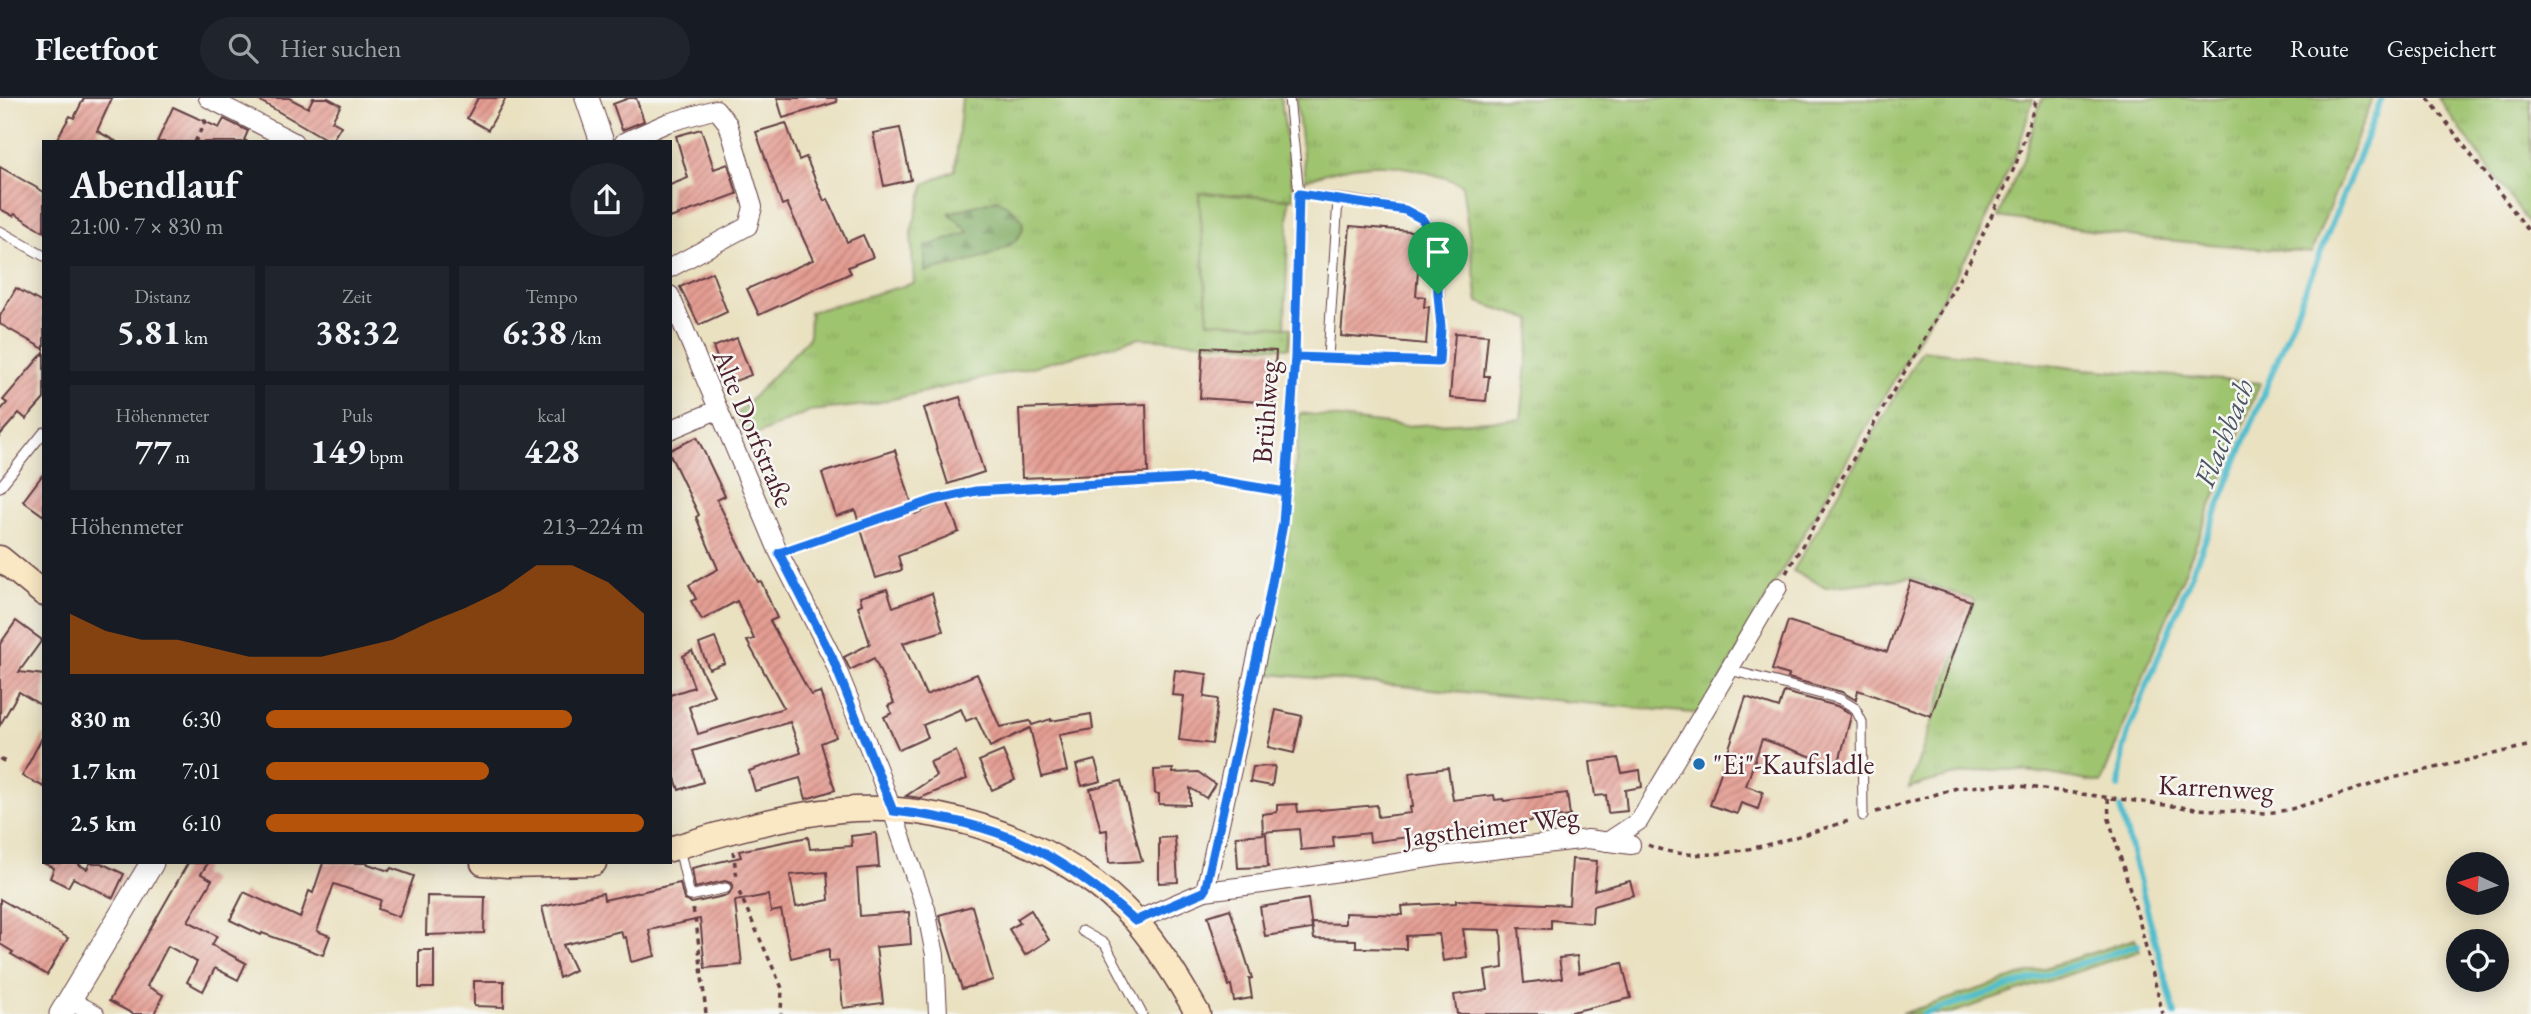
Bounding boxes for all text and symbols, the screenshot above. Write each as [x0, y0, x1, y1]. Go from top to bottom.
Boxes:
search box [200, 17, 690, 80]
text: Fleetfoot [35, 27, 158, 70]
icon: search [224, 29, 262, 67]
text: Hier suchen [280, 31, 401, 65]
text: Karte [2201, 33, 2252, 64]
text: Route [2290, 33, 2349, 64]
text: Gespeichert [2387, 33, 2496, 64]
text: Abendlauf [70, 160, 238, 209]
button: share [570, 163, 644, 237]
text: 21:00 · 7 × 830 m [70, 211, 223, 241]
pin [1408, 222, 1468, 294]
icon: arrive [1419, 233, 1457, 271]
text: Distanz [134, 284, 190, 309]
text: Zeit [342, 284, 372, 309]
text: Tempo [526, 284, 578, 309]
text: 5.81 [116, 309, 181, 354]
text: 38:32 [315, 309, 399, 354]
text: 6:38 [501, 309, 567, 354]
text: km [181, 325, 208, 350]
text: /km [567, 325, 602, 350]
street label: Alte Dorfstraße [704, 343, 803, 512]
street label: Brühlweg [1243, 358, 1287, 465]
water label: Flachbach [2184, 373, 2263, 494]
text: Höhenmeter [116, 403, 209, 428]
text: Puls [341, 403, 373, 428]
text: kcal [537, 403, 566, 428]
text: 77 [135, 428, 172, 473]
text: 149 [310, 428, 366, 473]
text: 428 [524, 428, 579, 473]
text: m [172, 444, 190, 469]
text: bpm [366, 444, 404, 469]
text: Höhenmeter [70, 511, 183, 541]
text: 213–224 m [543, 511, 644, 541]
text: 830 m [70, 704, 131, 734]
text: 6:30 [182, 704, 221, 734]
place label: "Ei"-Kaufsladle [1713, 746, 1875, 782]
text: 1.7 km [70, 756, 137, 786]
text: 7:01 [182, 756, 221, 786]
marker: "Ei"-Kaufsladle [1691, 756, 1707, 772]
street label: Karrenweg [2157, 766, 2275, 808]
street label: Jagstheimer Weg [1399, 797, 1582, 855]
text: 2.5 km [70, 808, 137, 838]
text: 6:10 [182, 808, 221, 838]
north arrow [2446, 852, 2510, 915]
map controls [2446, 852, 2509, 992]
button: locate [2446, 929, 2509, 992]

